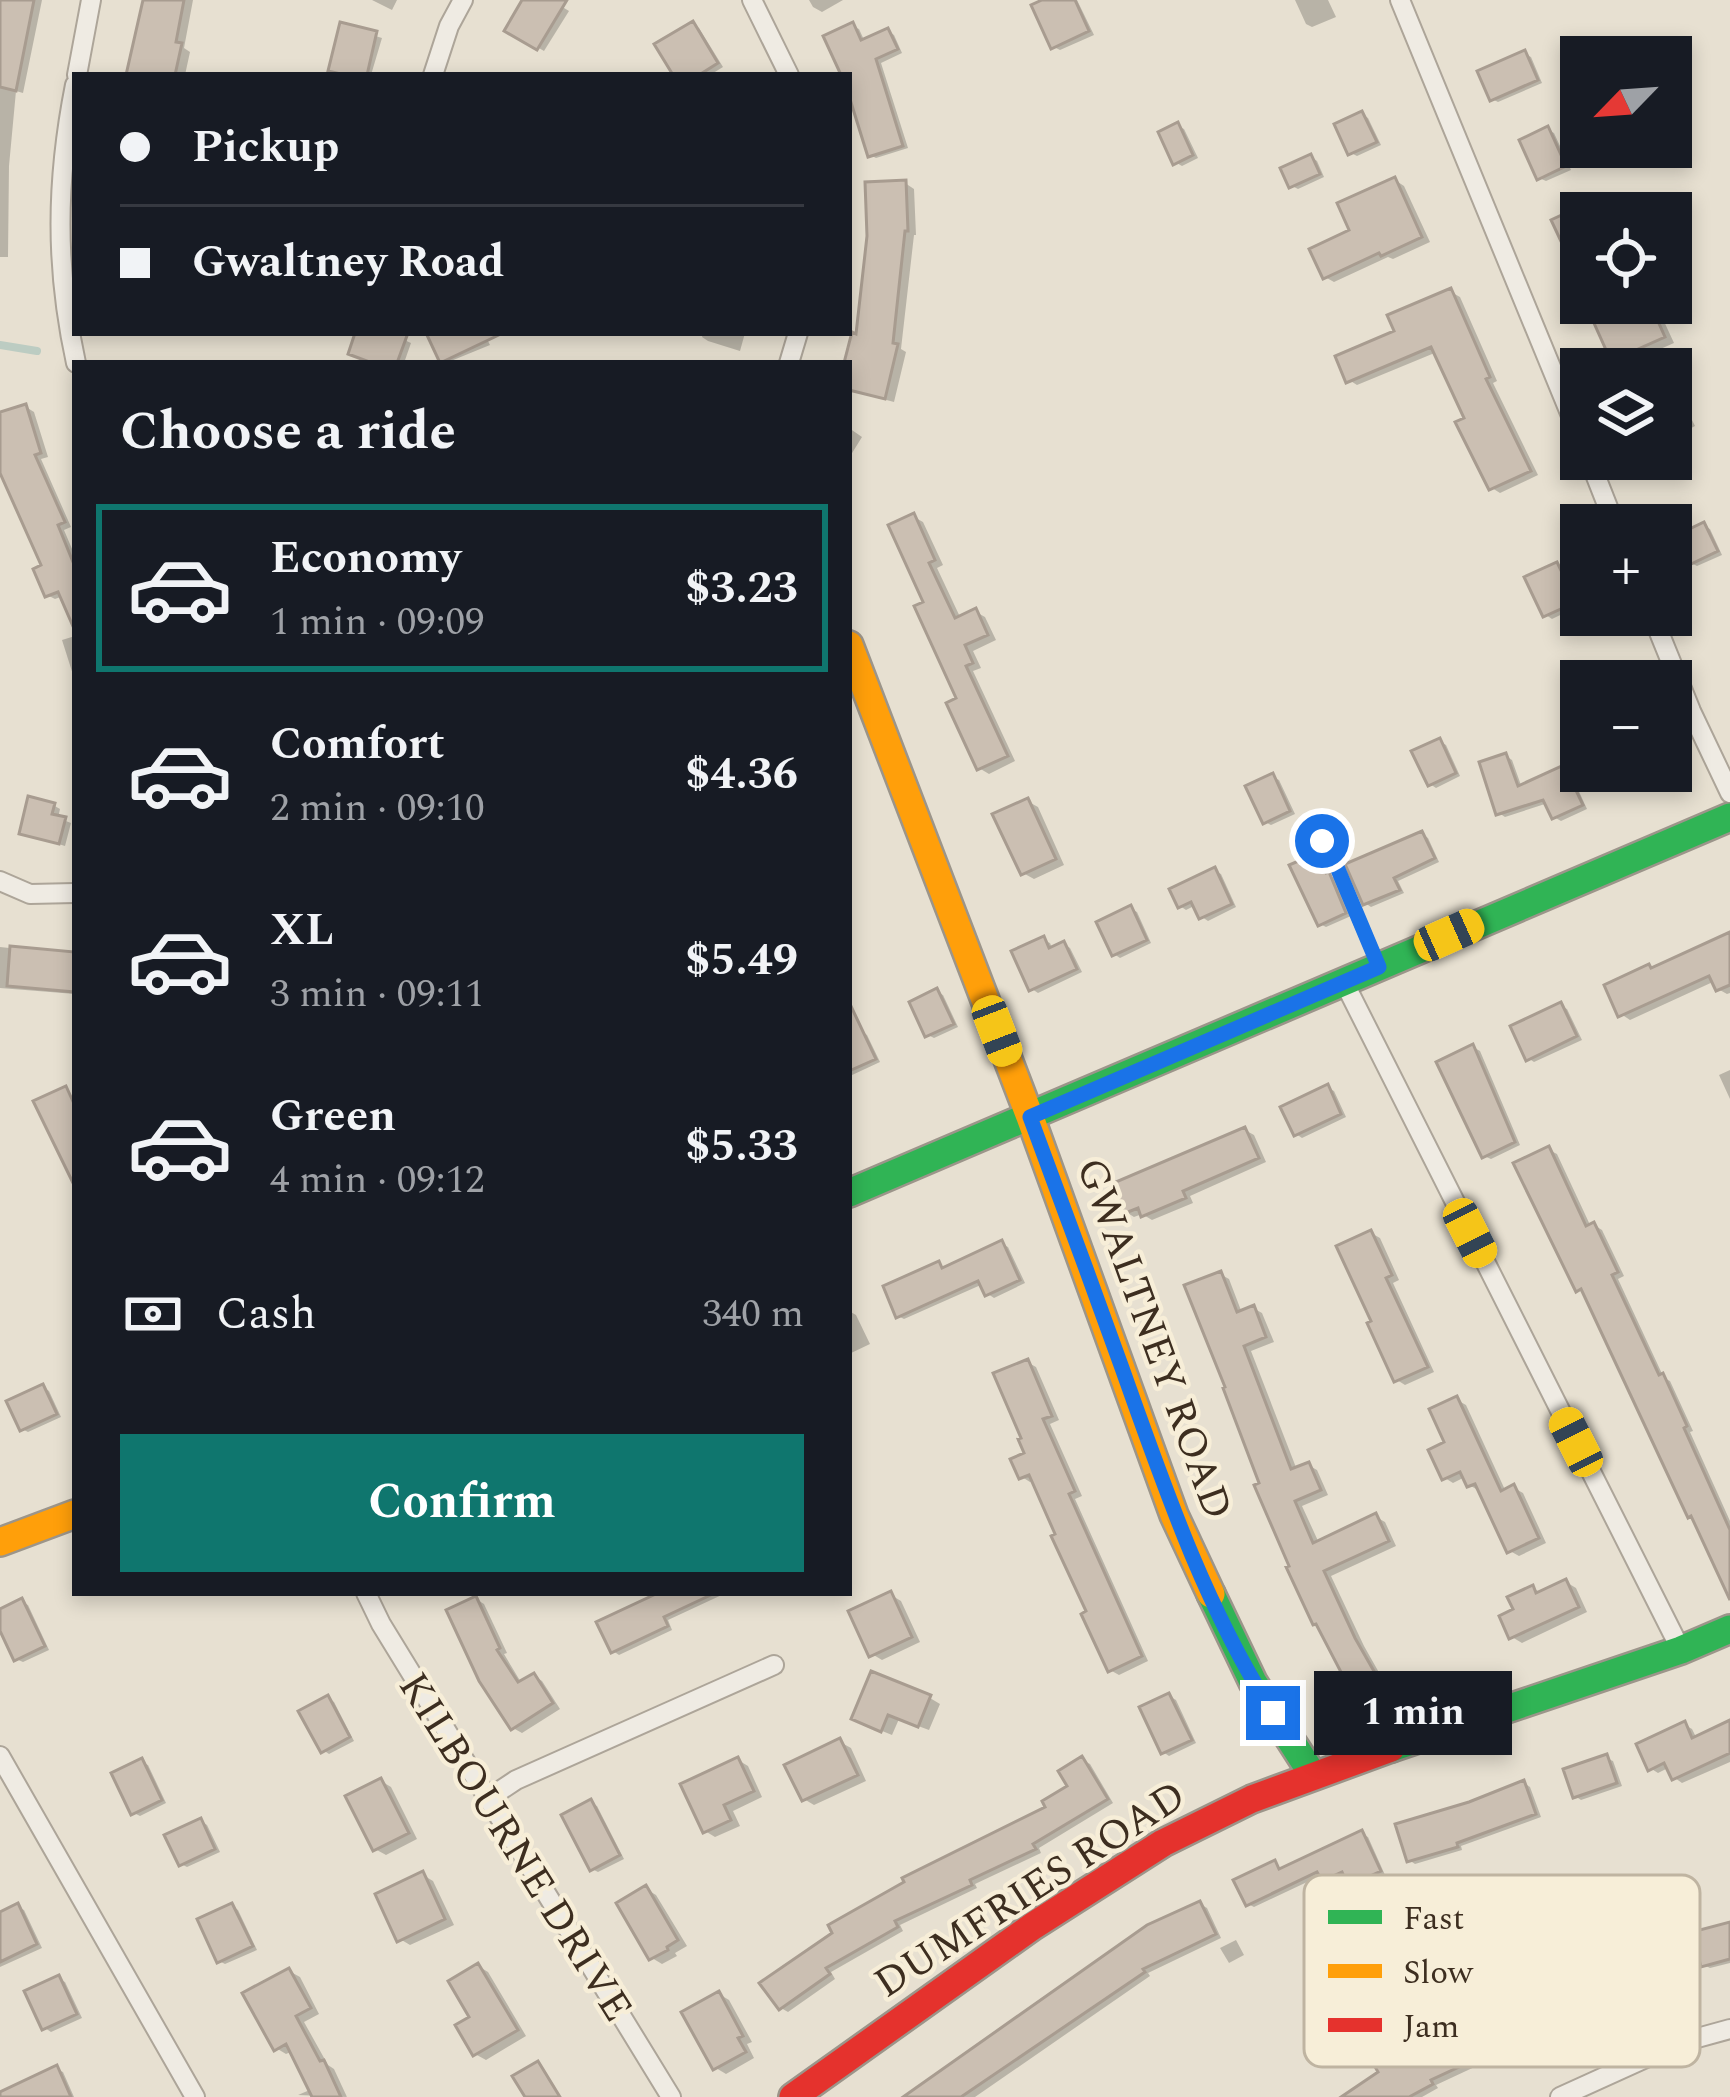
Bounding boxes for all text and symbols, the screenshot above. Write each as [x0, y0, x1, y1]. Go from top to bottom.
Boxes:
north arrow [1560, 36, 1692, 168]
map controls [1560, 36, 1692, 792]
text: Pickup [192, 113, 339, 182]
button: locate [1560, 192, 1692, 324]
text: Gwaltney Road [192, 228, 505, 297]
button: layers [1560, 348, 1692, 480]
text: Choose a ride [120, 391, 456, 473]
button: + [1560, 504, 1692, 636]
text: Economy [270, 524, 461, 593]
icon: car [126, 534, 234, 642]
text: $3.23 [685, 554, 798, 623]
text: 1 min · 09:09 [270, 593, 485, 652]
button: − [1560, 660, 1692, 792]
text: Comfort [270, 710, 445, 779]
icon: car [126, 720, 234, 828]
text: $4.36 [685, 740, 798, 809]
text: 2 min · 09:10 [270, 779, 485, 838]
route start [1295, 814, 1349, 868]
text: XL [270, 896, 334, 965]
car [1409, 904, 1489, 966]
icon: car [126, 906, 234, 1014]
text: $5.49 [685, 926, 798, 995]
text: 3 min · 09:11 [270, 965, 485, 1024]
car [967, 991, 1027, 1071]
text: Green [270, 1082, 396, 1151]
icon: car [126, 1092, 234, 1200]
text: $5.33 [685, 1112, 798, 1181]
street label: GWALTNEY ROAD [1059, 1149, 1248, 1529]
text: 4 min · 09:12 [270, 1151, 485, 1210]
car [1438, 1193, 1502, 1273]
text: Cash [216, 1280, 316, 1349]
icon: cash [120, 1281, 186, 1347]
text: 340 m [702, 1285, 804, 1344]
car [1544, 1402, 1608, 1482]
button: Confirm [120, 1434, 804, 1572]
street label: KILBOURNE DRIVE [382, 1660, 648, 2034]
callout: 1 min [1315, 1671, 1513, 1755]
text: 1 min [1361, 1683, 1465, 1742]
route end [1246, 1686, 1300, 1740]
street label: DUMFRIES ROAD [862, 1765, 1199, 2015]
legend [1304, 1875, 1700, 2067]
text: Fast [1403, 1894, 1464, 1944]
text: Slow [1403, 1948, 1474, 1998]
text: Jam [1403, 2002, 1459, 2052]

